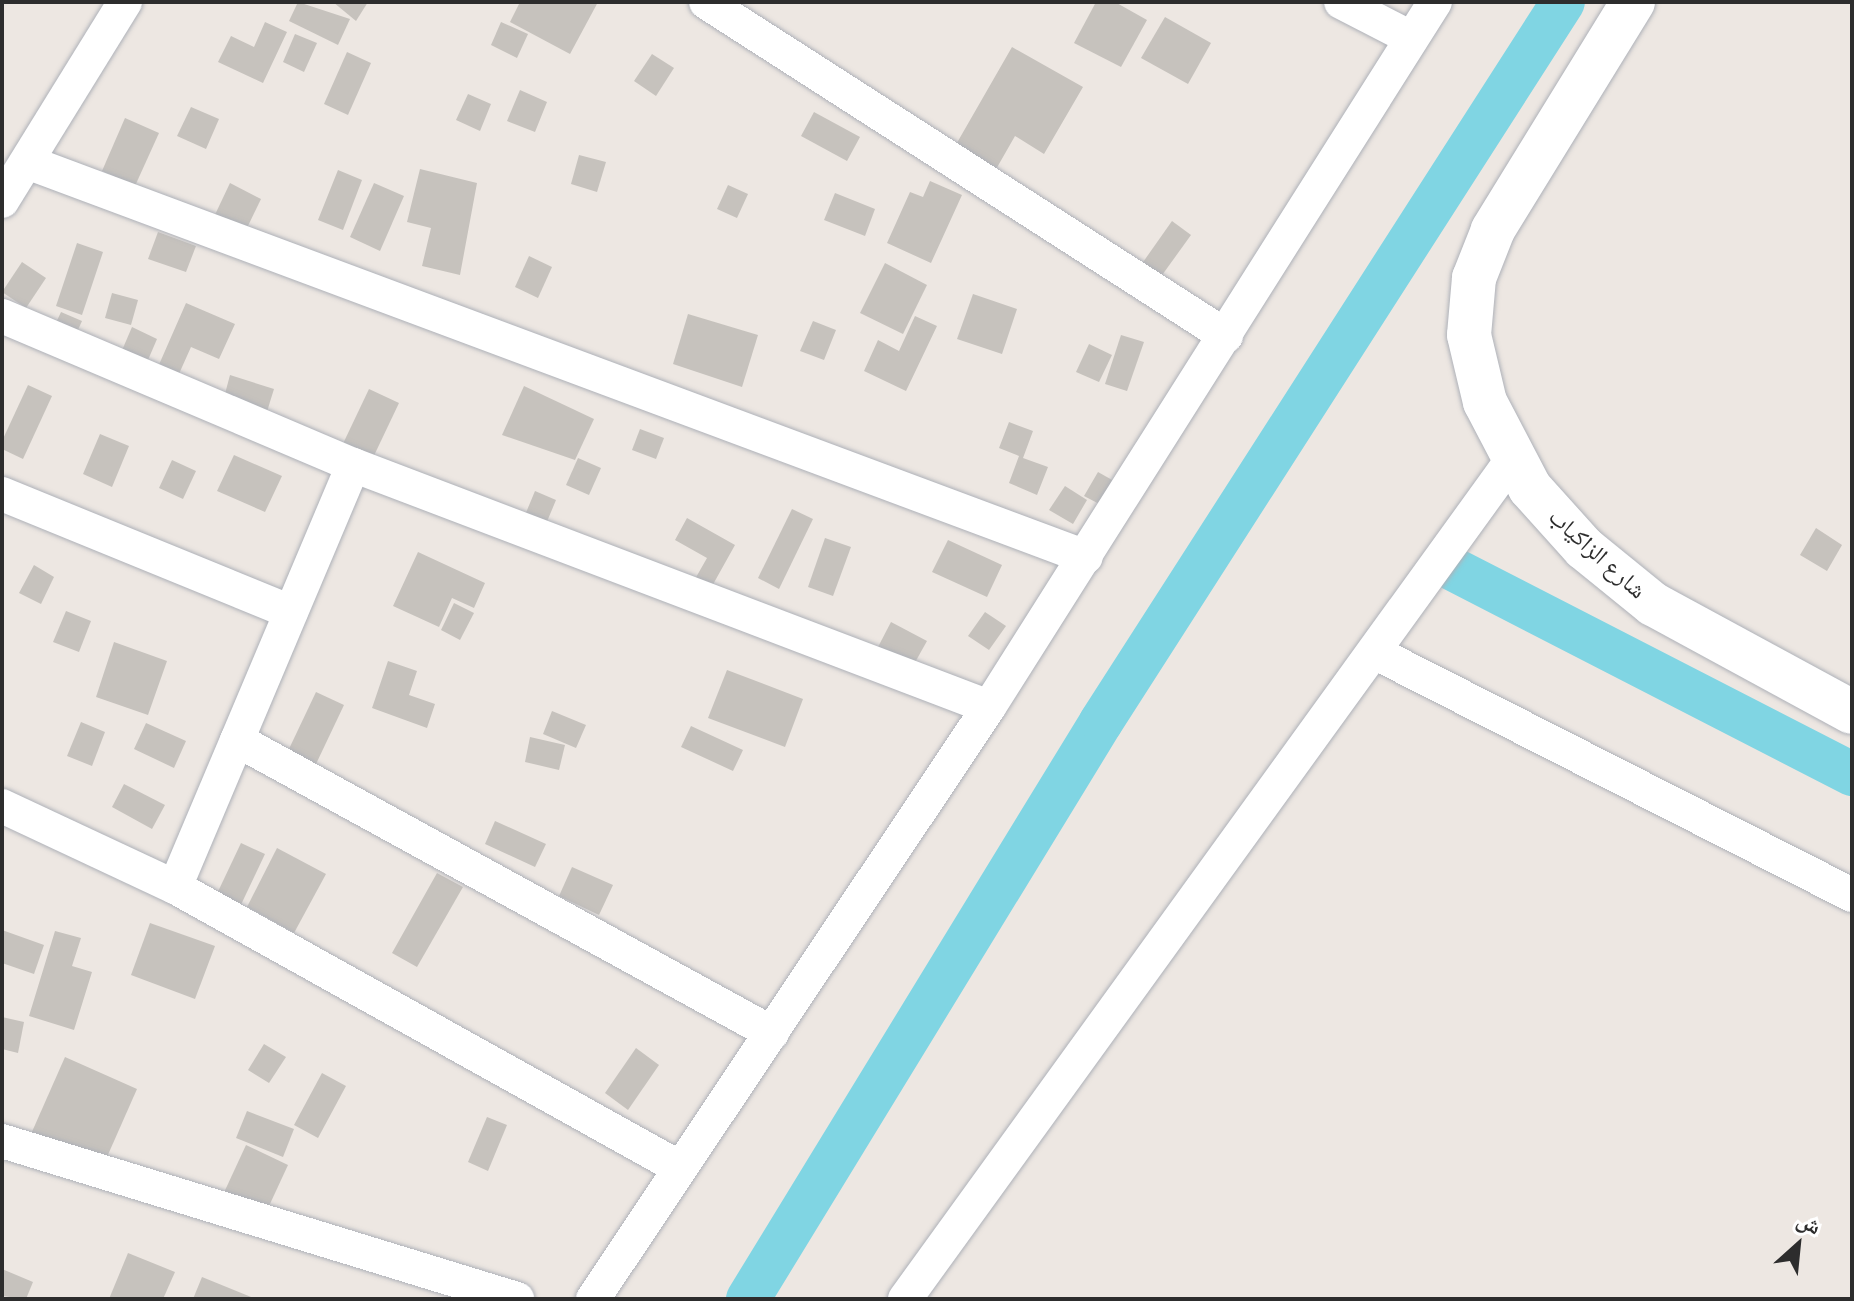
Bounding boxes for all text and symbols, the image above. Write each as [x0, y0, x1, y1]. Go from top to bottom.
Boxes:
street label: شارع الزاكياب [1542, 503, 1652, 605]
north arrow [1758, 1205, 1838, 1285]
text: ش [1793, 1207, 1825, 1240]

